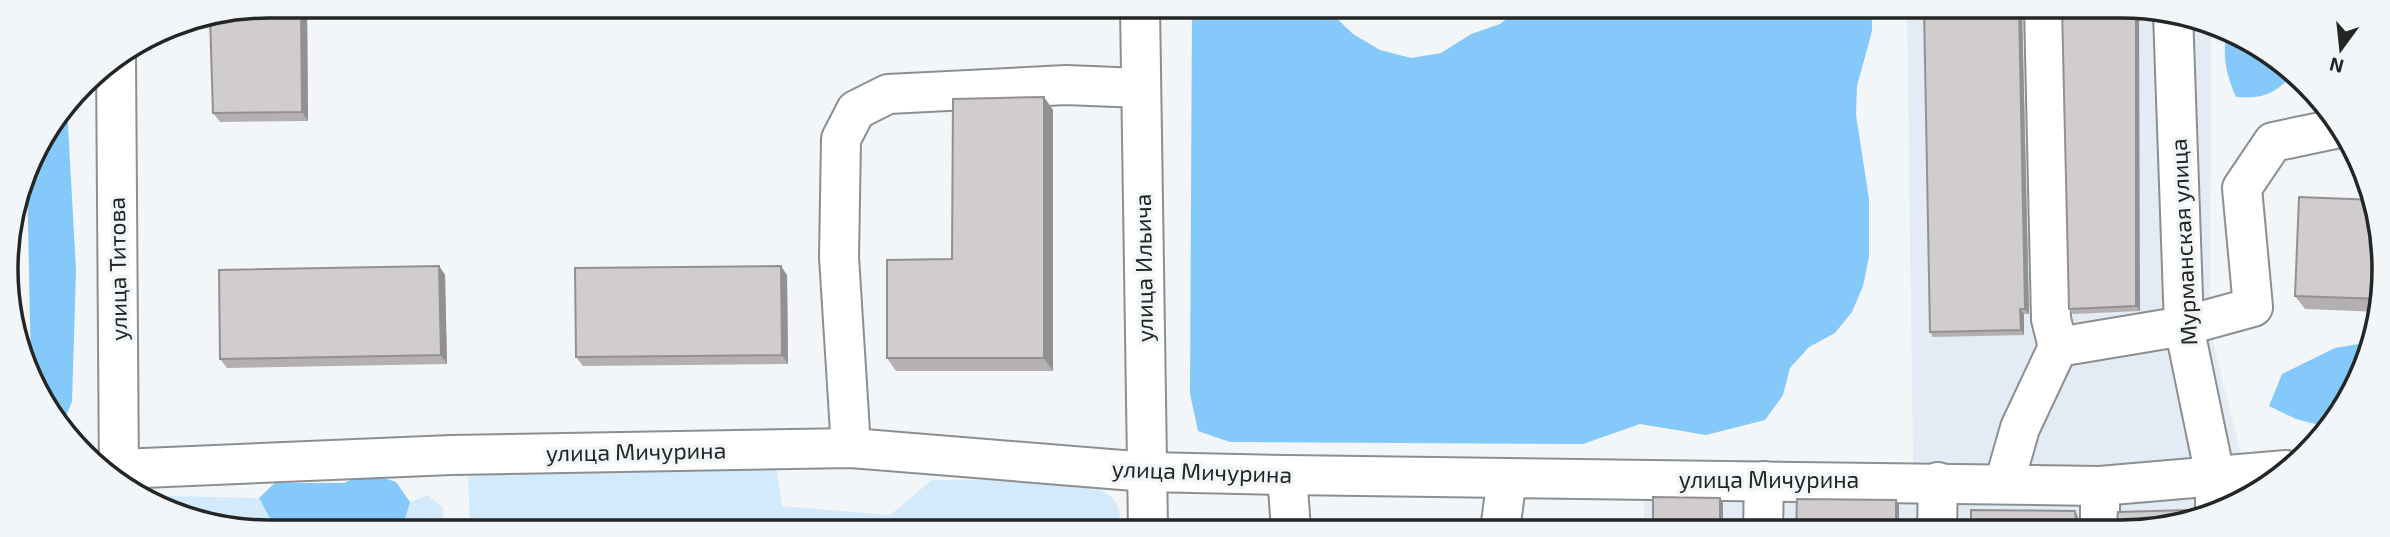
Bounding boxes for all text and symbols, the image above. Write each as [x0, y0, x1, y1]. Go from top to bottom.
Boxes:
north arrow [2306, 14, 2376, 84]
text: N [2327, 53, 2346, 79]
street label: Мурманская улица [2164, 138, 2203, 346]
street label: улица Ильича [1128, 194, 1159, 343]
street label: улица Титова [102, 197, 133, 341]
street label: улица Мичурина [545, 435, 726, 468]
street label: улица Мичурина [1111, 454, 1293, 489]
street label: улица Мичурина [1679, 465, 1859, 494]

